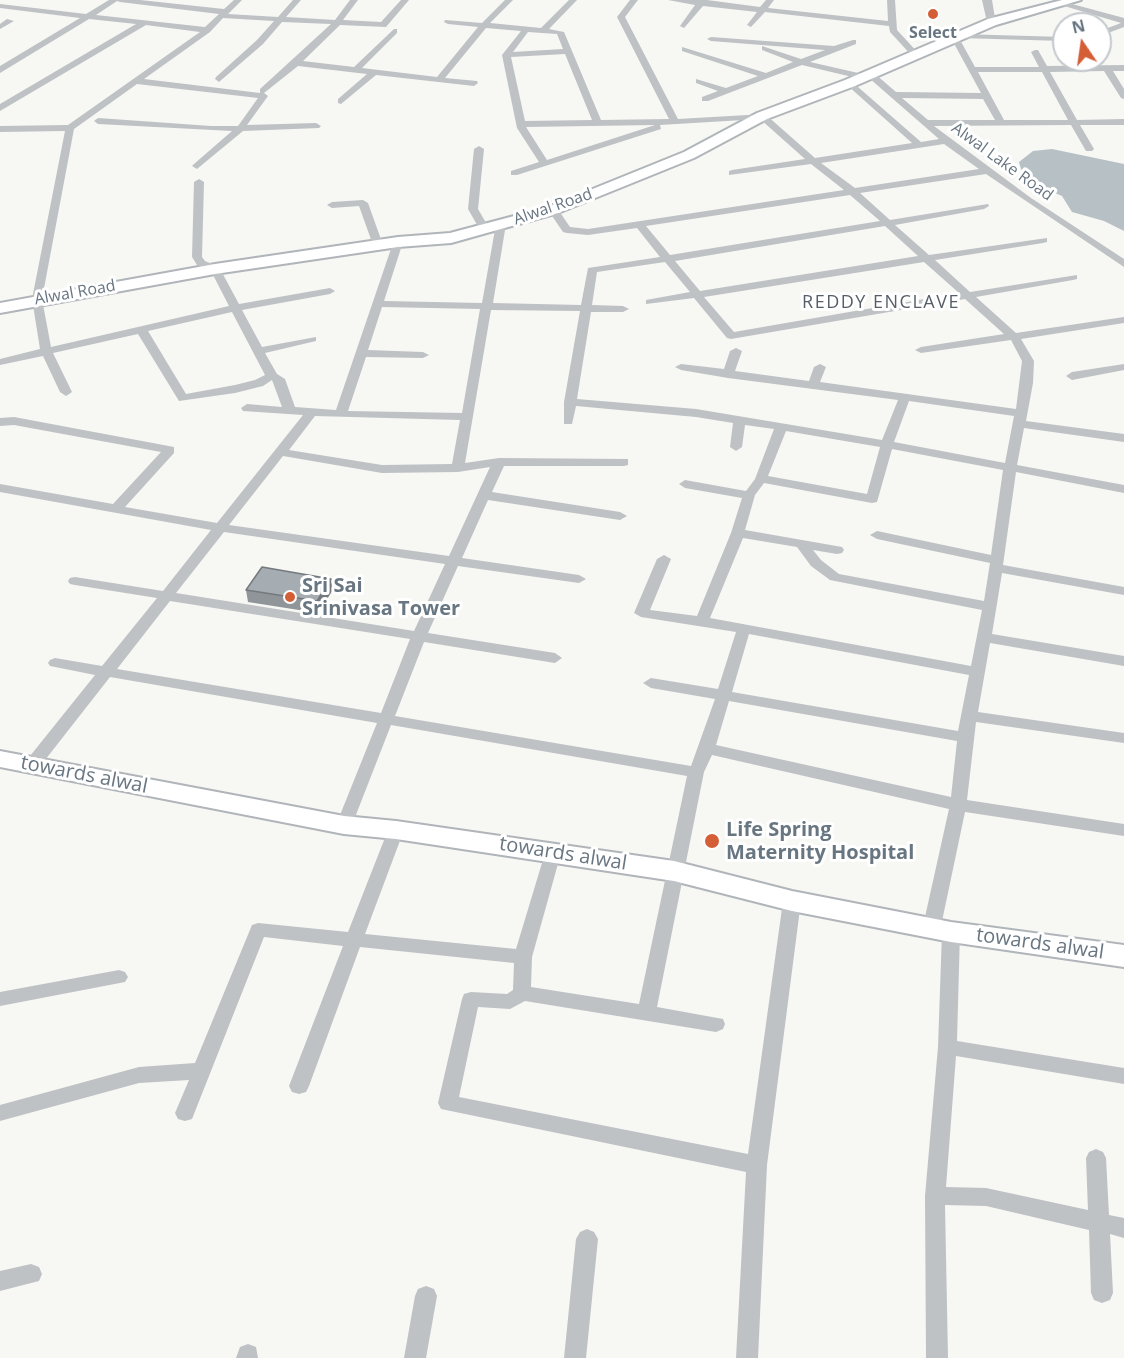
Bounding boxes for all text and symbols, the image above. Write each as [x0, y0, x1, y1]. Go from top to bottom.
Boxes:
marker: Select [926, 7, 940, 21]
north arrow [1052, 12, 1112, 72]
text: N [1070, 14, 1087, 39]
place label: Select [909, 23, 957, 43]
street label: Alwal Lake Road [948, 119, 1056, 205]
street label: Alwal Road [511, 185, 595, 229]
street label: Alwal Road [33, 276, 117, 310]
district label: REDDY ENCLAVE [802, 292, 960, 314]
place label: Sri Sai Srinivasa Tower [302, 574, 460, 621]
marker: Sri Sai Srinivasa Tower [283, 590, 297, 604]
street label: towards alwal [19, 751, 149, 799]
place label: Life Spring Maternity Hospital [726, 818, 914, 865]
street label: towards alwal [498, 832, 628, 876]
marker: Life Spring Maternity Hospital [703, 832, 721, 850]
street label: towards alwal [975, 923, 1105, 965]

